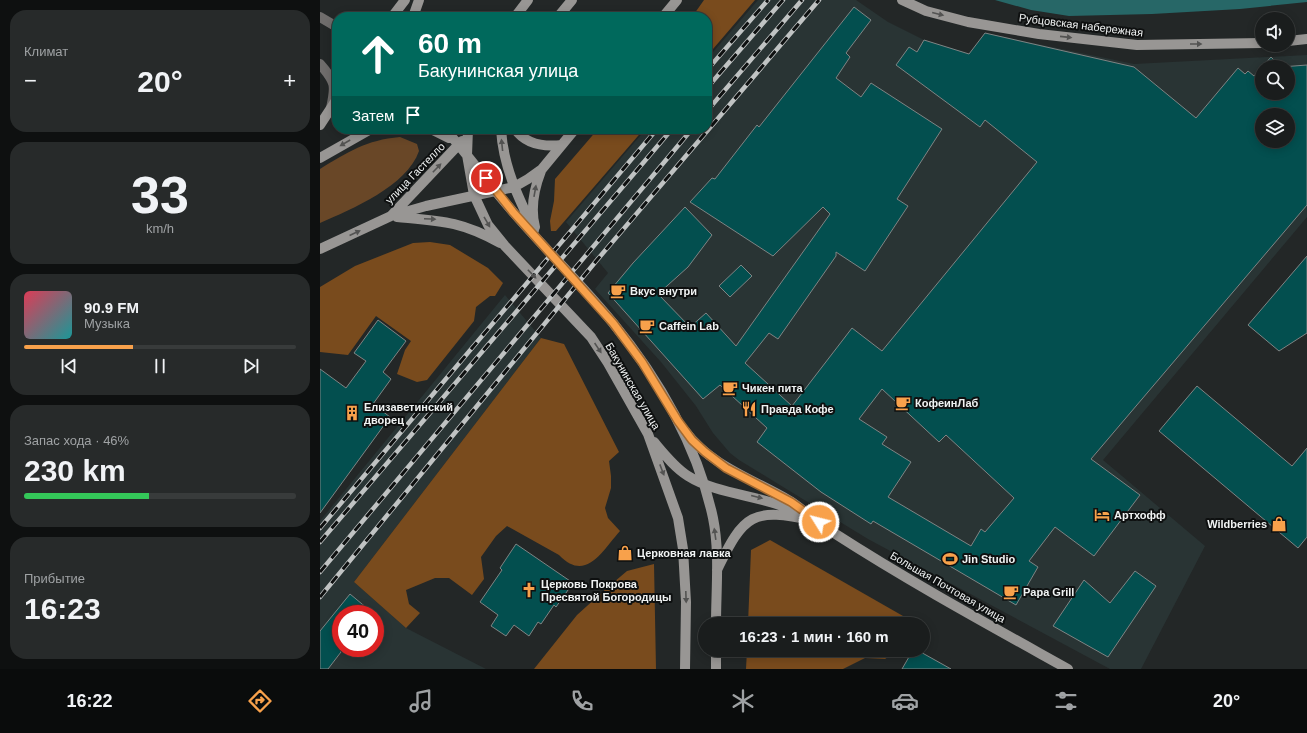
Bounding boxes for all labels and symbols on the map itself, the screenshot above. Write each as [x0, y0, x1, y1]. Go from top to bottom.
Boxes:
street label: Рубцовская набережная [1018, 11, 1144, 39]
one-way arrow [932, 12, 945, 18]
one-way arrow [1060, 33, 1072, 40]
one-way arrow [1190, 41, 1203, 47]
one-way arrow [499, 139, 506, 151]
one-way arrow [339, 140, 351, 147]
street label: улица Гастелло [383, 140, 447, 206]
pin [469, 161, 503, 195]
one-way arrow [432, 163, 441, 172]
one-way arrow [532, 185, 538, 197]
one-way arrow [424, 216, 436, 223]
one-way arrow [483, 216, 490, 228]
one-way arrow [350, 230, 361, 236]
one-way arrow [527, 269, 537, 279]
cafe icon: Вкус внутри [609, 282, 627, 300]
place label: Вкус внутри [630, 285, 697, 297]
cafe icon: Caffein Lab [638, 317, 656, 335]
place label: Caffein Lab [659, 320, 719, 332]
street label: Бакунинская улица [603, 341, 663, 432]
one-way arrow [594, 342, 602, 353]
cafe icon: Чикен пита [721, 379, 739, 397]
place label: Чикен пита [742, 382, 804, 394]
cafe icon: КофеинЛаб [894, 394, 912, 412]
place label: КофеинЛаб [915, 397, 979, 409]
restaurant icon: Правда Кофе [740, 400, 758, 418]
place label: Елизаветинский дворец [364, 401, 453, 426]
place label: Правда Кофе [761, 403, 834, 415]
building icon: Елизаветинский дворец [343, 404, 361, 422]
one-way arrow [659, 465, 665, 477]
one-way arrow [751, 495, 763, 501]
position arrow [798, 501, 840, 543]
hotel icon: Артхофф [1093, 506, 1111, 524]
place label: Артхофф [1114, 509, 1166, 521]
shop icon: Wildberries [1270, 515, 1288, 533]
place label: Wildberries [1207, 518, 1267, 530]
one-way arrow [712, 528, 718, 541]
shop icon: Церковная лавка [616, 544, 634, 562]
place label: Церковная лавка [637, 547, 731, 559]
street label: Большая Почтовая улица [888, 549, 1008, 625]
sports icon: Jin Studio [941, 550, 959, 568]
place label: Jin Studio [962, 553, 1015, 565]
place label: Церковь Покрова Пресвятой Богородицы [541, 578, 672, 603]
church icon: Церковь Покрова Пресвятой Богородицы [520, 581, 538, 599]
cafe icon: Papa Grill [1002, 583, 1020, 601]
place label: Papa Grill [1023, 586, 1074, 598]
one-way arrow [682, 591, 689, 603]
speed limit sign: 40 [332, 605, 384, 657]

